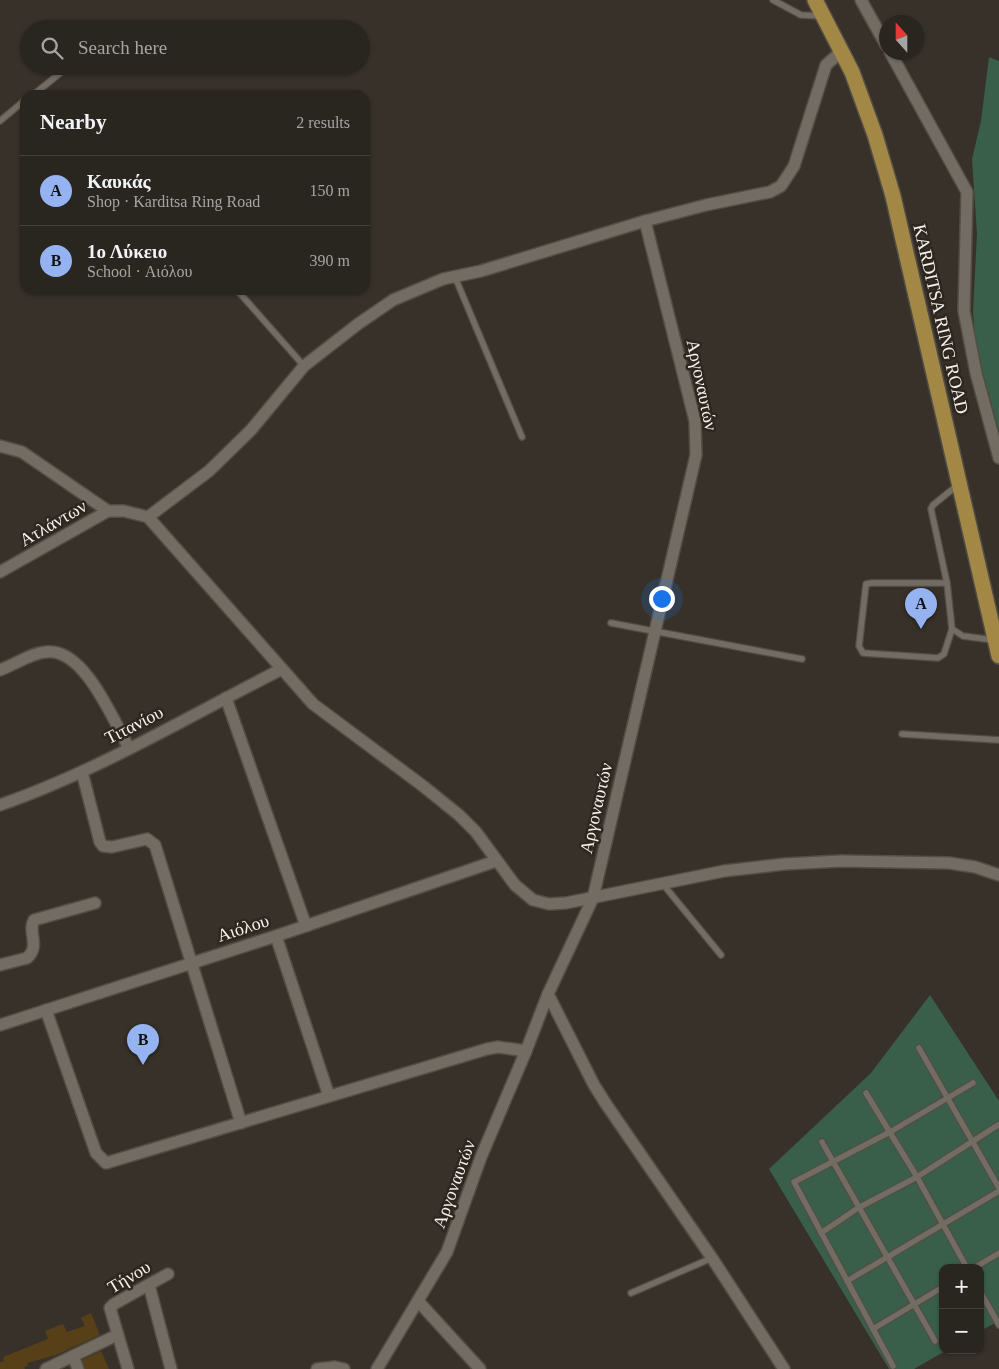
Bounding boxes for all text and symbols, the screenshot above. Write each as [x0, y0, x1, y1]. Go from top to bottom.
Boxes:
north arrow [879, 15, 924, 60]
search box [20, 20, 370, 75]
icon: search [38, 34, 66, 62]
text: Search here [78, 37, 167, 58]
text: Nearby [40, 110, 107, 134]
text: 2 results [296, 114, 350, 131]
text: Καυκάς [87, 171, 151, 192]
text: A [50, 182, 62, 199]
text: 150 m [310, 182, 350, 199]
text: Shop · Karditsa Ring Road [87, 193, 260, 210]
street label: KARDITSA RING ROAD [909, 222, 973, 416]
text: 1ο Λύκειο [87, 241, 167, 262]
text: B [51, 252, 61, 269]
text: 390 m [310, 252, 350, 269]
text: School · Αιόλου [87, 263, 192, 280]
street label: Αργοναυτών [683, 338, 721, 432]
street label: Ατλάντων [16, 496, 90, 550]
your location [649, 586, 675, 612]
pin: A [905, 588, 937, 629]
street label: Τιτανίου [101, 702, 167, 748]
street label: Αργοναυτών [576, 761, 616, 855]
street label: Αιόλου [214, 910, 272, 946]
pin: B [127, 1024, 159, 1065]
street label: Αργοναυτών [429, 1137, 479, 1231]
street label: Τήνου [104, 1256, 154, 1298]
map controls [939, 1264, 984, 1354]
button: + [939, 1264, 984, 1309]
button: − [939, 1309, 984, 1354]

